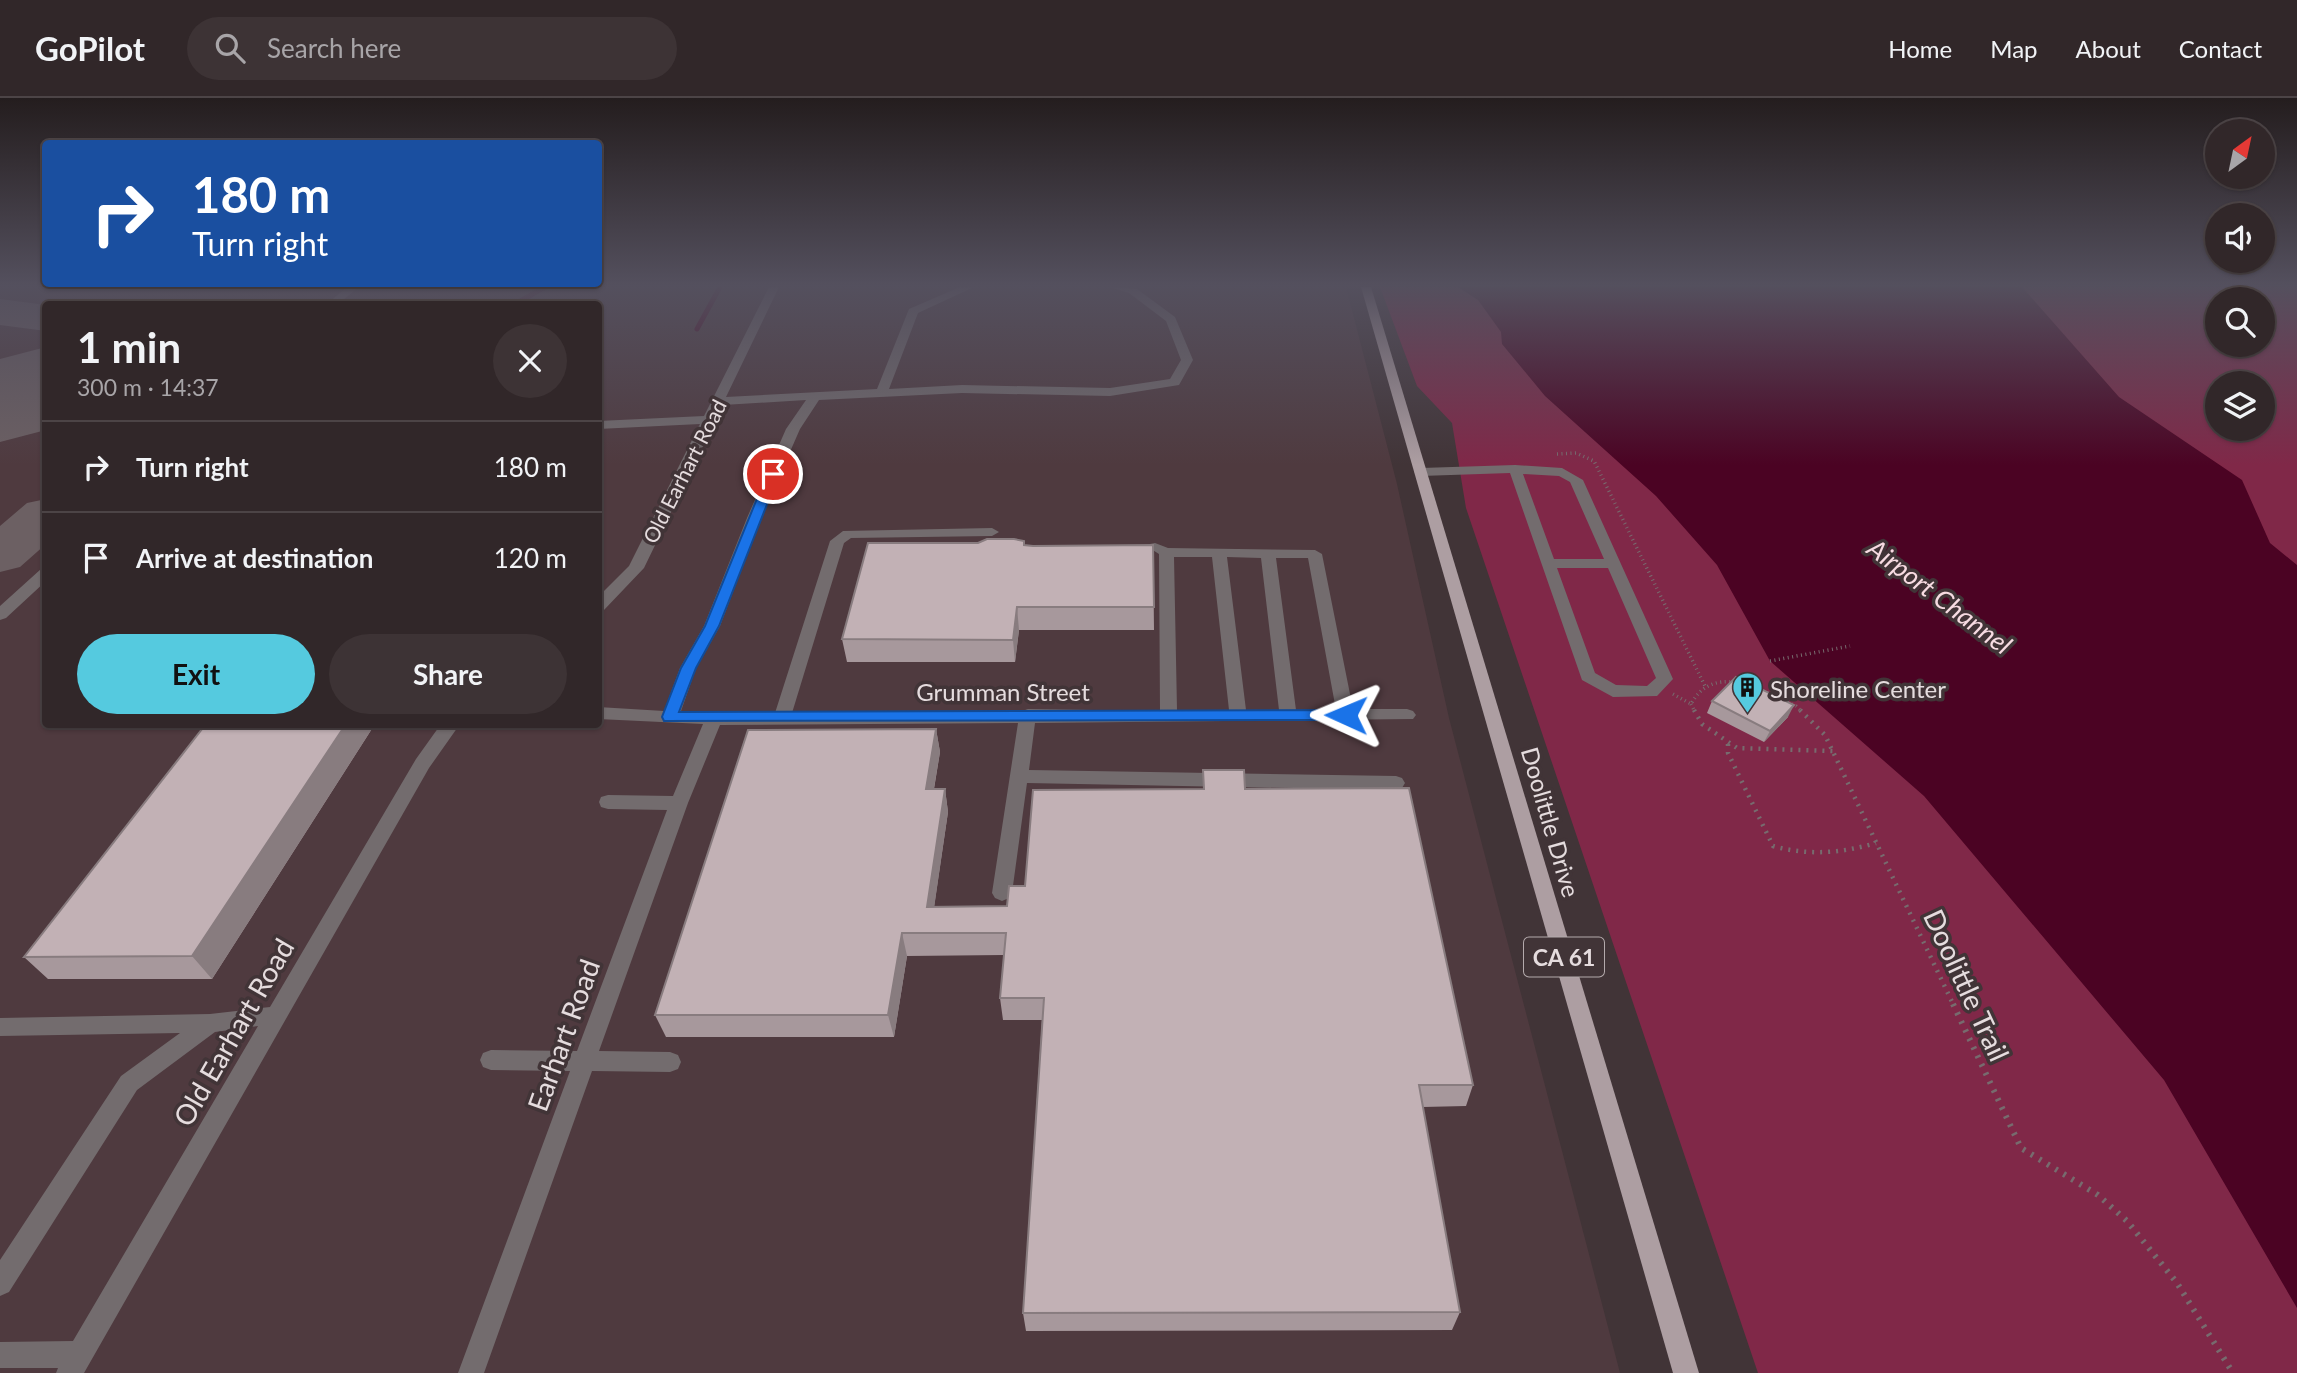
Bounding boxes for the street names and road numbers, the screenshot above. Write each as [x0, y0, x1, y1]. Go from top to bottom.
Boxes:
street label: Old Earhart Road [637, 395, 731, 547]
street label: Grumman Street [916, 677, 1090, 706]
street label: Doolittle Drive [1516, 744, 1586, 900]
street label: Doolittle Trail [1917, 904, 2017, 1066]
street label: Old Earhart Road [166, 932, 300, 1132]
road number: CA 61 [1524, 937, 1604, 976]
street label: Earhart Road [520, 954, 606, 1116]

